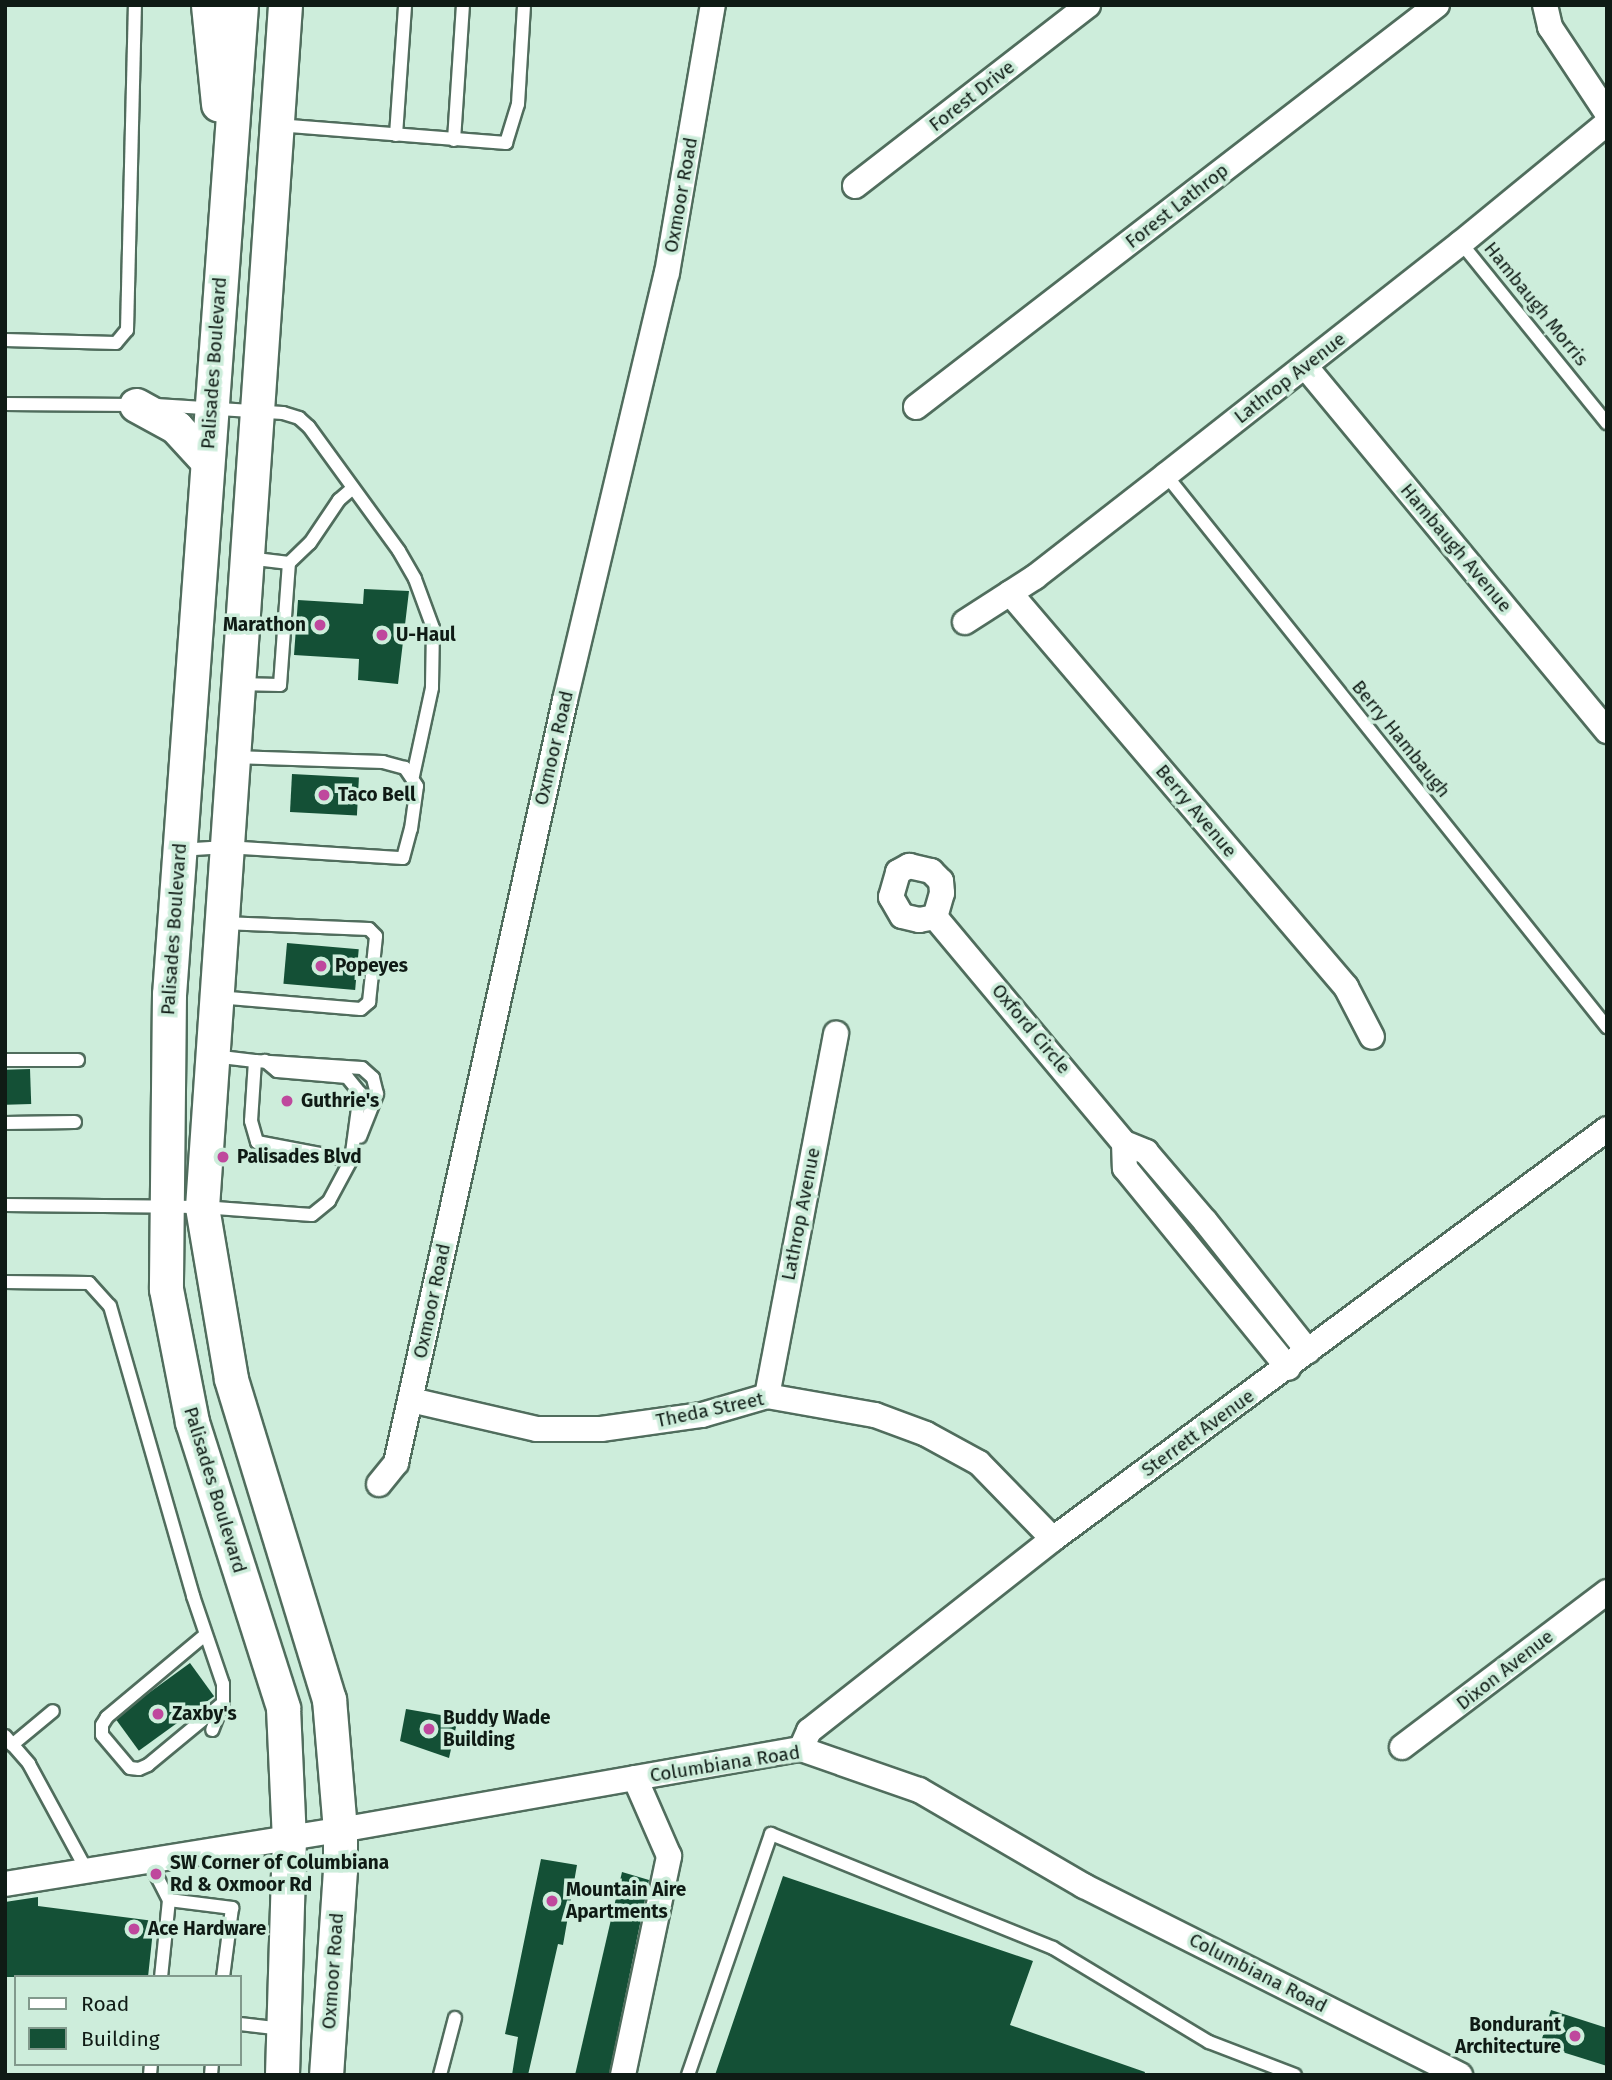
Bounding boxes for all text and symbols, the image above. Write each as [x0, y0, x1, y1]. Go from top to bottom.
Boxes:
street label: Forest Drive [925, 56, 1019, 136]
street label: Oxmoor Road [660, 135, 702, 255]
street label: Forest Lathrop [1121, 159, 1233, 253]
street label: Hambaugh Morris [1479, 237, 1593, 371]
street label: Palisades Boulevard [197, 276, 231, 450]
street label: Lathrop Avenue [1230, 328, 1350, 428]
street label: Hambaugh Avenue [1395, 479, 1517, 617]
place label: Marathon [223, 614, 306, 636]
marker: Marathon [312, 617, 328, 633]
place label: U-Haul [396, 624, 456, 646]
marker: U-Haul [374, 627, 390, 643]
street label: Berry Hambaugh [1347, 676, 1455, 802]
street label: Oxmoor Road [530, 689, 578, 807]
street label: Berry Avenue [1151, 760, 1241, 862]
place label: Taco Bell [338, 784, 416, 806]
marker: Taco Bell [316, 787, 332, 803]
street label: Palisades Boulevard [157, 842, 191, 1016]
place label: Popeyes [335, 955, 408, 977]
marker: Popeyes [313, 958, 329, 974]
street label: Oxford Circle [987, 979, 1075, 1079]
place label: Guthrie's [301, 1090, 379, 1112]
marker: Guthrie's [279, 1093, 295, 1109]
place label: Palisades Blvd [237, 1146, 362, 1168]
street label: Lathrop Avenue [777, 1146, 825, 1282]
marker: Palisades Blvd [215, 1149, 231, 1165]
street label: Oxmoor Road [409, 1241, 455, 1361]
street label: Sterrett Avenue [1137, 1385, 1259, 1481]
street label: Theda Street [654, 1387, 766, 1433]
street label: Palisades Boulevard [179, 1404, 251, 1576]
street label: Dixon Avenue [1452, 1625, 1558, 1715]
place label: Zaxby's [172, 1703, 237, 1725]
marker: Zaxby's [150, 1706, 166, 1722]
place label: Buddy Wade Building [443, 1707, 551, 1751]
marker: Buddy Wade Building [421, 1721, 437, 1737]
street label: Columbiana Road [648, 1741, 802, 1787]
place label: SW Corner of Columbiana Rd & Oxmoor Rd [170, 1852, 389, 1896]
marker: SW Corner of Columbiana Rd & Oxmoor Rd [148, 1866, 164, 1882]
place label: Mountain Aire Apartments [566, 1879, 686, 1923]
marker: Mountain Aire Apartments [544, 1893, 560, 1909]
street label: Oxmoor Road [318, 1912, 348, 2030]
place label: Ace Hardware [148, 1918, 266, 1940]
marker: Ace Hardware [126, 1921, 142, 1937]
street label: Columbiana Road [1185, 1928, 1331, 2018]
legend [14, 1975, 242, 2066]
text: Road [81, 1991, 129, 2017]
place label: Bondurant Architecture [1455, 2014, 1561, 2058]
text: Building [81, 2026, 160, 2052]
marker: Bondurant Architecture [1567, 2028, 1583, 2044]

